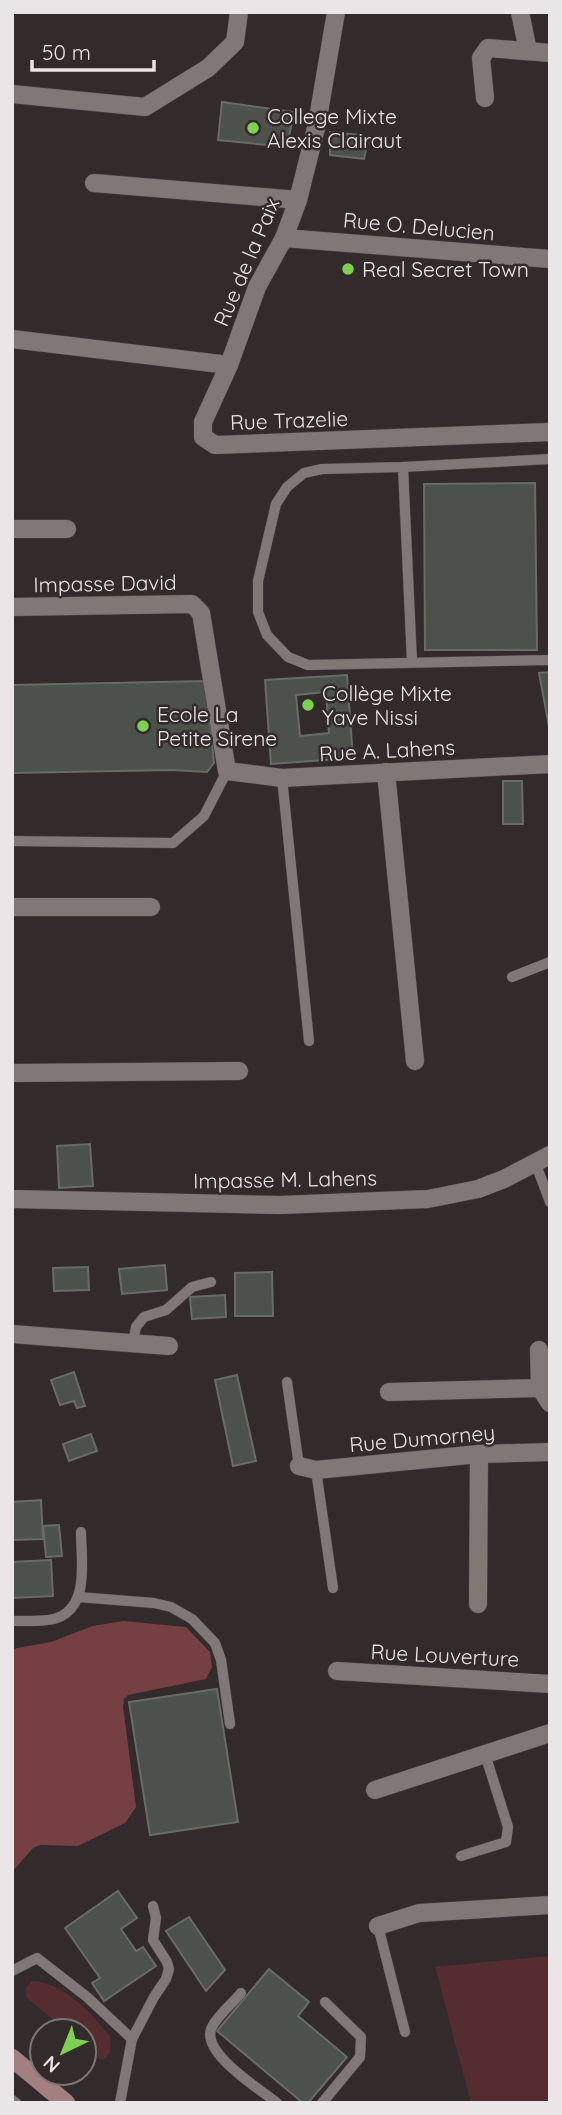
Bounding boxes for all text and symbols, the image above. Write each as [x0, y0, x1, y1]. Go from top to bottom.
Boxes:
scale bar [32, 28, 154, 72]
text: 50 m [42, 39, 91, 65]
place label: College Mixte Alexis Clairaut [267, 103, 402, 153]
marker: College Mixte Alexis Clairaut [245, 120, 261, 136]
street label: Rue de la Paix [207, 194, 285, 330]
street label: Rue O. Delucien [342, 206, 496, 246]
place label: Real Secret Town [362, 256, 529, 282]
marker: Real Secret Town [340, 261, 356, 277]
street label: Rue Trazelie [229, 405, 349, 435]
street label: Impasse David [33, 569, 177, 597]
place label: Collège Mixte Yave Nissi [322, 680, 452, 730]
marker: Collège Mixte Yave Nissi [300, 697, 316, 713]
place label: Ecole La Petite Sirene [157, 701, 277, 751]
marker: Ecole La Petite Sirene [135, 718, 151, 734]
street label: Rue A. Lahens [318, 733, 456, 767]
street label: Impasse M. Lahens [193, 1164, 377, 1194]
street label: Rue Dumorney [348, 1419, 496, 1457]
street label: Rue Louverture [370, 1638, 520, 1672]
north arrow [28, 2017, 98, 2087]
text: N [38, 2051, 65, 2078]

